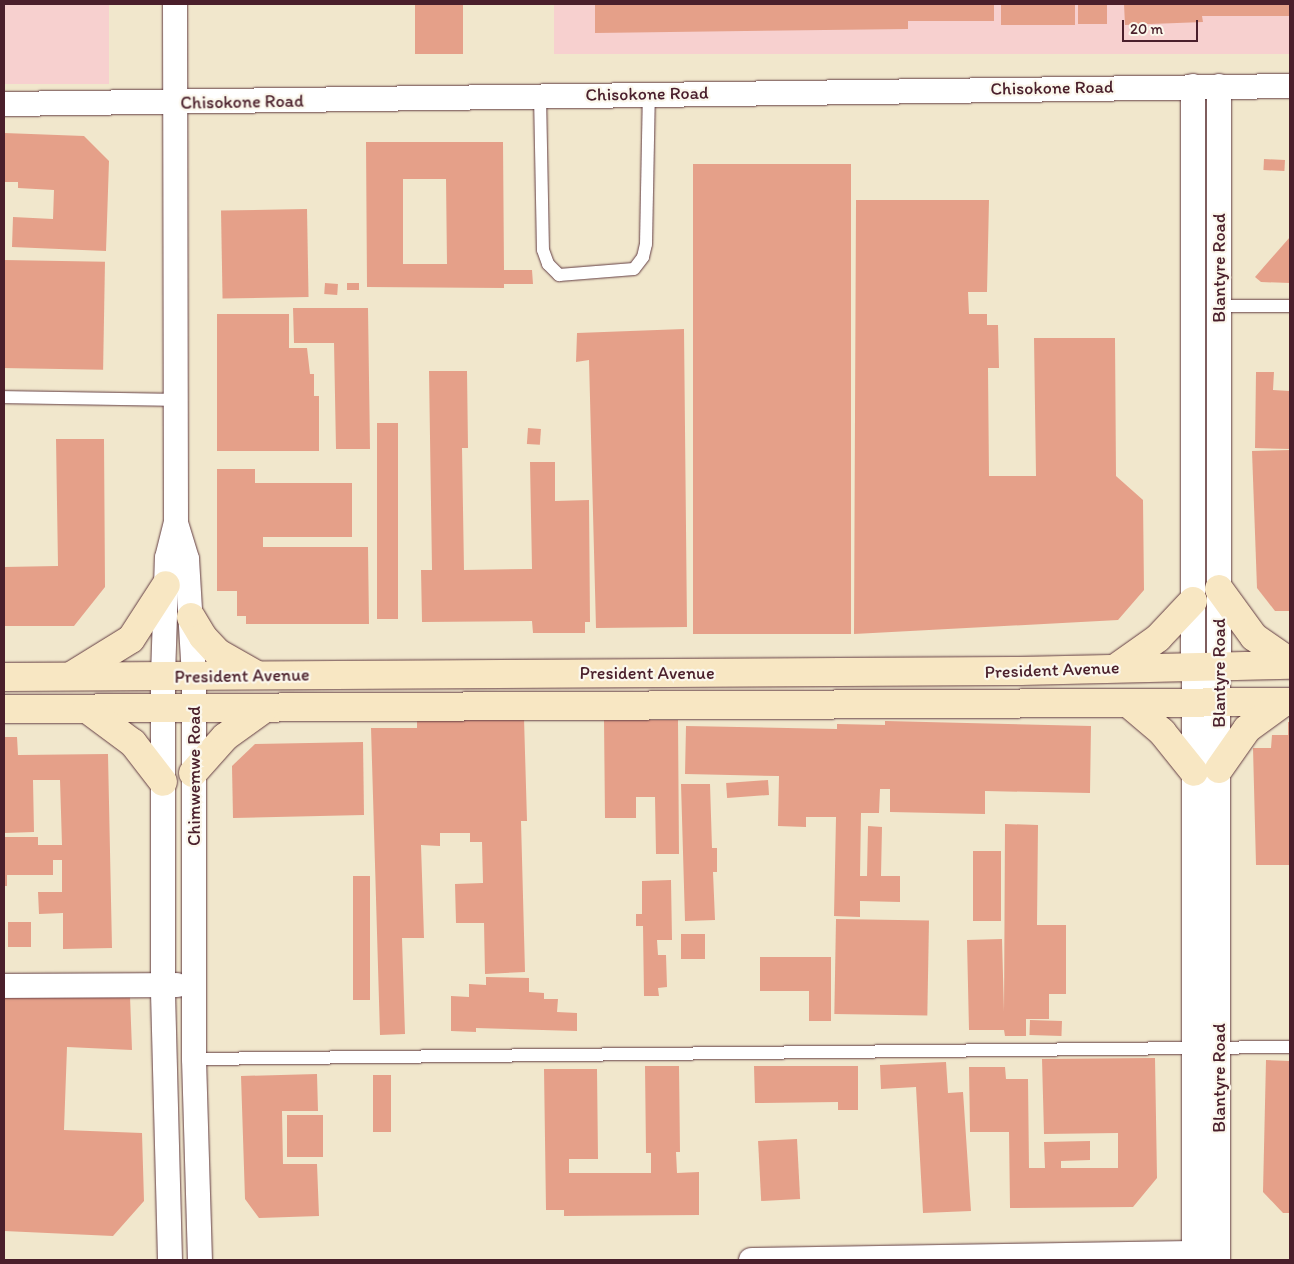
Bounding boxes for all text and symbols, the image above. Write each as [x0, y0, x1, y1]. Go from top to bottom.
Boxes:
scale bar [1124, 10, 1200, 42]
text: 20 m [1130, 20, 1163, 38]
street label: Chisokone Road [990, 76, 1114, 100]
street label: Chisokone Road [585, 82, 709, 106]
street label: Chisokone Road [180, 90, 304, 114]
street label: Blantyre Road [1208, 213, 1230, 323]
street label: Blantyre Road [1208, 618, 1230, 728]
street label: President Avenue [984, 657, 1120, 683]
street label: President Avenue [580, 662, 714, 684]
street label: President Avenue [175, 664, 309, 688]
street label: Chimwemwe Road [183, 706, 205, 846]
street label: Blantyre Road [1208, 1023, 1230, 1133]

